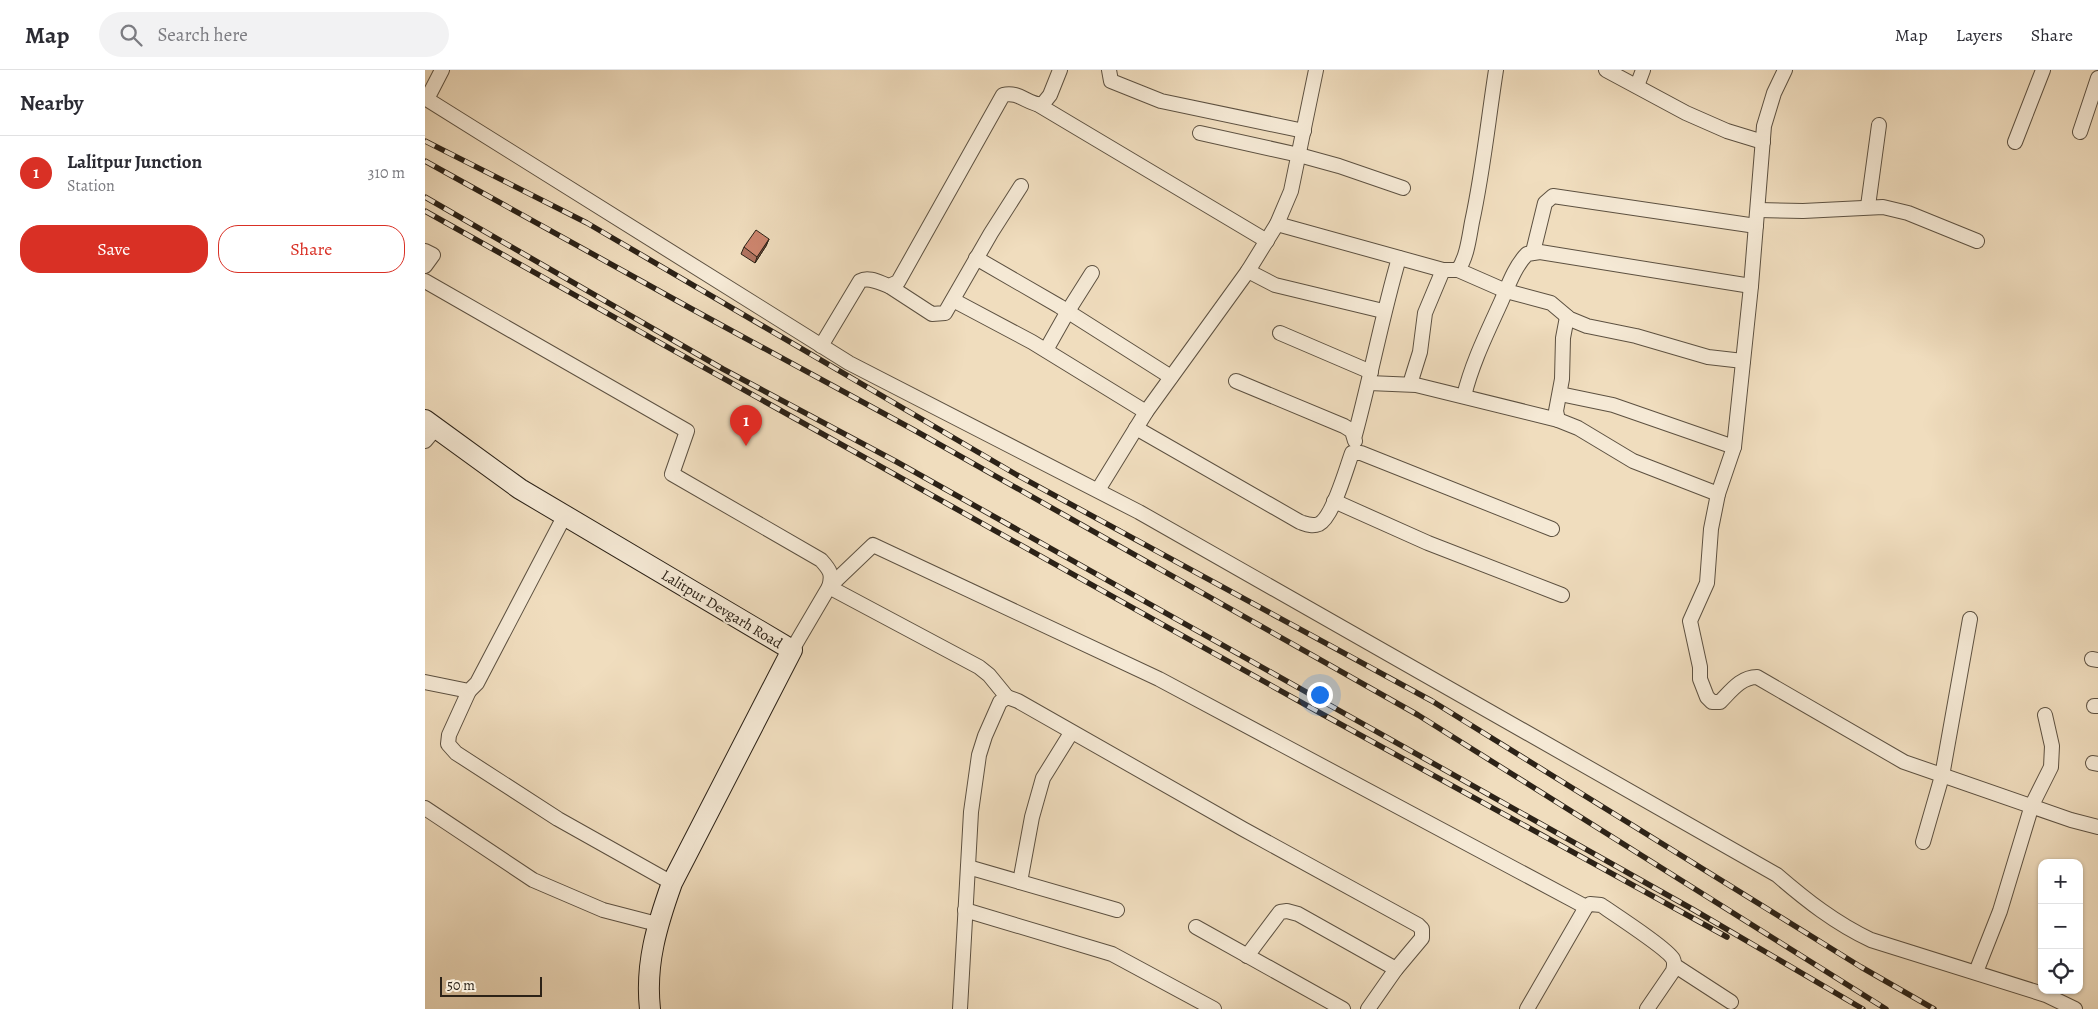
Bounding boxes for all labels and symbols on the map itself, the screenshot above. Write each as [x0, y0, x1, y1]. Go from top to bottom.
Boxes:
pin: 1 [730, 405, 762, 446]
street label: Lalitpur Devgarh Road [658, 565, 787, 654]
your location [1307, 682, 1333, 708]
scale bar [440, 974, 543, 997]

